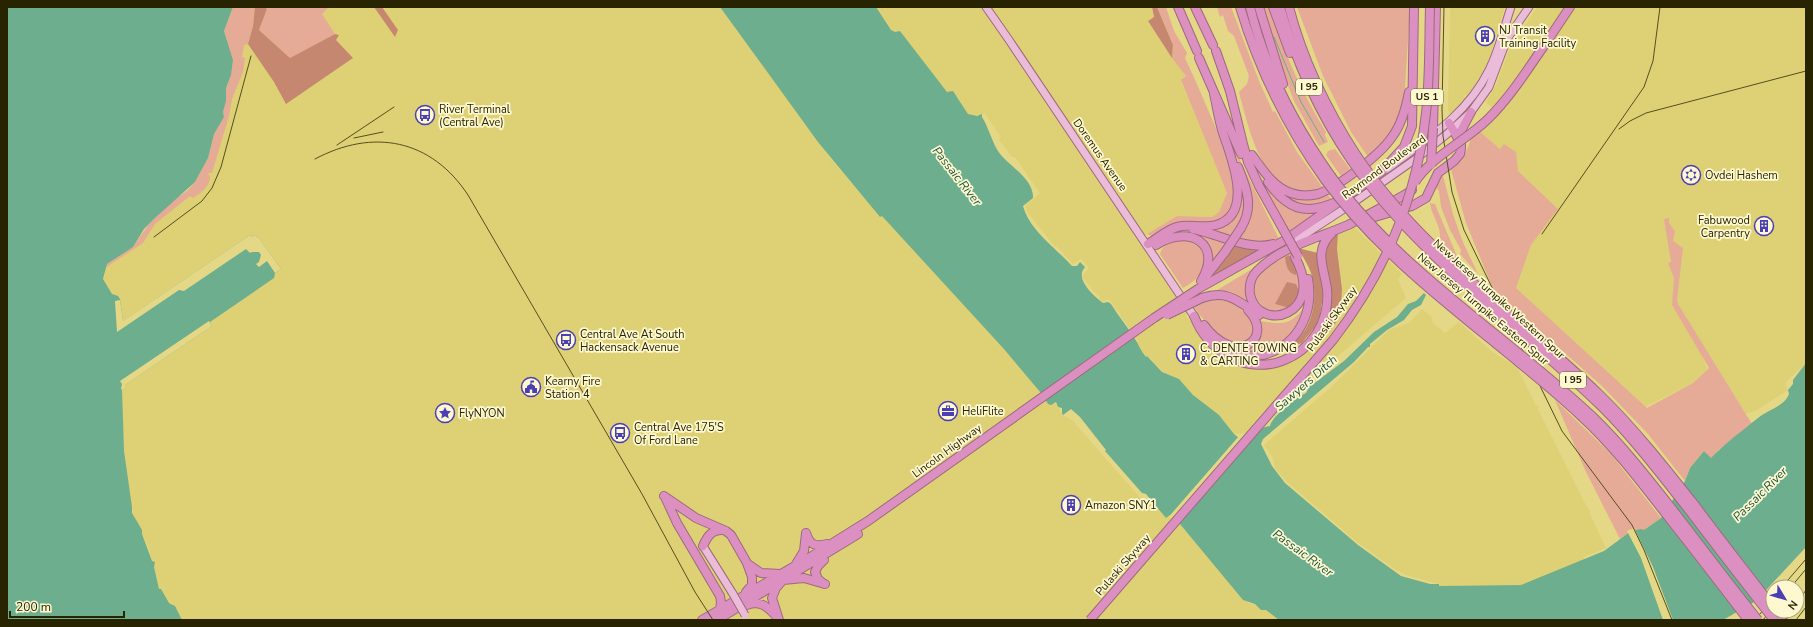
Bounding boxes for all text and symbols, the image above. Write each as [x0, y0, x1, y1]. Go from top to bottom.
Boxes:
place label: NJ Transit Training Facility [1499, 23, 1576, 51]
building icon: NJ Transit Training Facility [1474, 25, 1496, 47]
road number: I 95 [1296, 79, 1322, 95]
road number: US 1 [1411, 89, 1443, 105]
place label: River Terminal (Central Ave) [439, 102, 511, 130]
bus stop icon: River Terminal (Central Ave) [414, 104, 436, 126]
street label: Doremus Avenue [1069, 116, 1131, 194]
street label: Raymond Boulevard [1339, 131, 1429, 203]
water label: Passaic River [929, 143, 985, 209]
synagogue icon: Ovdei Hashem [1680, 164, 1702, 186]
place label: Ovdei Hashem [1705, 168, 1778, 183]
place label: Fabuwood Carpentry [1698, 213, 1750, 241]
building icon: Fabuwood Carpentry [1753, 215, 1775, 237]
street label: New Jersey Turnpike Western Spur [1430, 236, 1568, 362]
street label: New Jersey Turnpike Eastern Spur [1414, 249, 1552, 369]
street label: Pulaski Skyway [1303, 283, 1361, 354]
place label: Central Ave At South Hackensack Avenue [580, 327, 684, 355]
bus stop icon: Central Ave At South Hackensack Avenue [555, 329, 577, 351]
place label: C. DENTE TOWING & CARTING [1200, 341, 1297, 369]
building icon: C. DENTE TOWING & CARTING [1175, 343, 1197, 365]
water label: Sawyers Ditch [1271, 351, 1341, 415]
road number: I 95 [1560, 372, 1586, 388]
place label: Kearny Fire Station 4 [545, 374, 600, 402]
public building icon: Kearny Fire Station 4 [520, 376, 542, 398]
office icon: HeliFlite [937, 400, 959, 422]
place icon: FlyNYON [434, 402, 456, 424]
place label: HeliFlite [962, 404, 1004, 419]
place label: FlyNYON [459, 406, 505, 421]
place label: Central Ave 175'S Of Ford Lane [634, 420, 724, 448]
street label: Lincoln Highway [909, 421, 985, 481]
bus stop icon: Central Ave 175'S Of Ford Lane [609, 422, 631, 444]
water label: Passaic River [1729, 463, 1791, 525]
building icon: Amazon SNY1 [1060, 494, 1082, 516]
place label: Amazon SNY1 [1085, 498, 1157, 513]
water label: Passaic River [1270, 526, 1337, 581]
street label: Pulaski Skyway [1092, 531, 1154, 599]
north arrow [1765, 579, 1805, 619]
scale bar [10, 593, 124, 619]
text: N [1784, 597, 1801, 613]
text: 200 m [16, 599, 51, 615]

